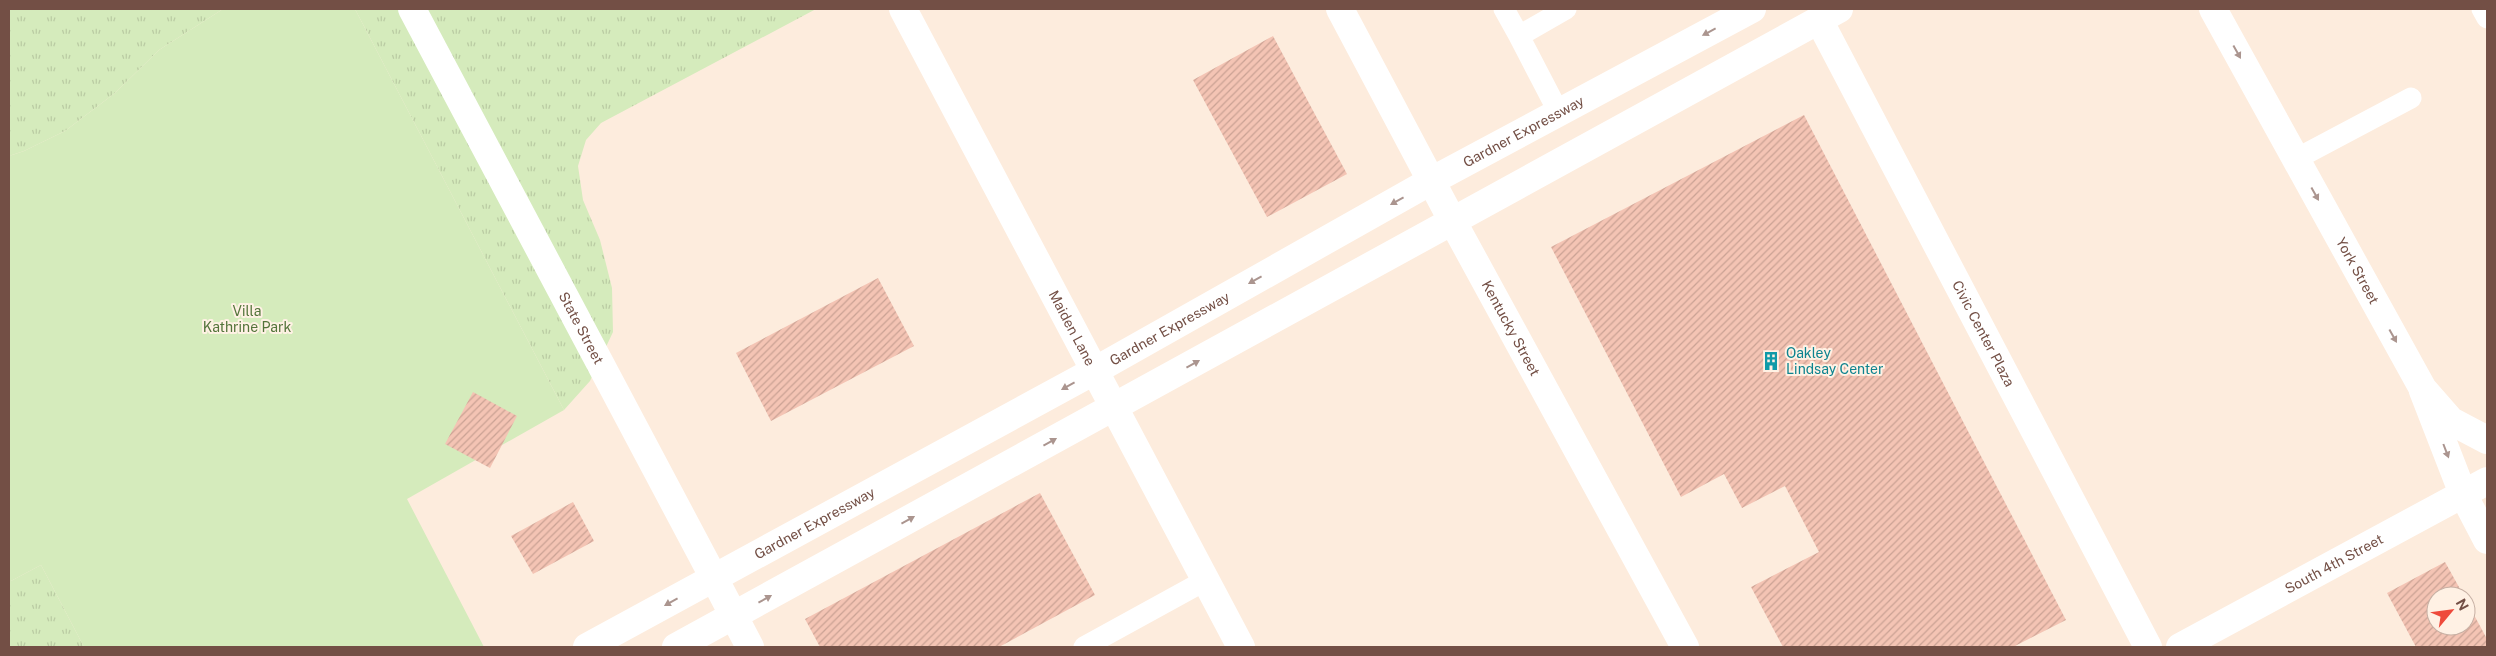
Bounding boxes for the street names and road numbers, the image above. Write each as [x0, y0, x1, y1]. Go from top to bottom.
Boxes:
street label: Gardner Expressway [1460, 92, 1587, 170]
street label: York Street [2333, 235, 2382, 307]
street label: Kentucky Street [1479, 278, 1543, 378]
street label: Civic Center Plaza [1949, 278, 2018, 389]
street label: Maiden Lane [1046, 288, 1099, 368]
street label: Gardner Expressway [1107, 288, 1233, 369]
street label: State Street [556, 289, 607, 367]
street label: Gardner Expressway [751, 484, 878, 562]
street label: South 4th Street [2282, 531, 2386, 597]

